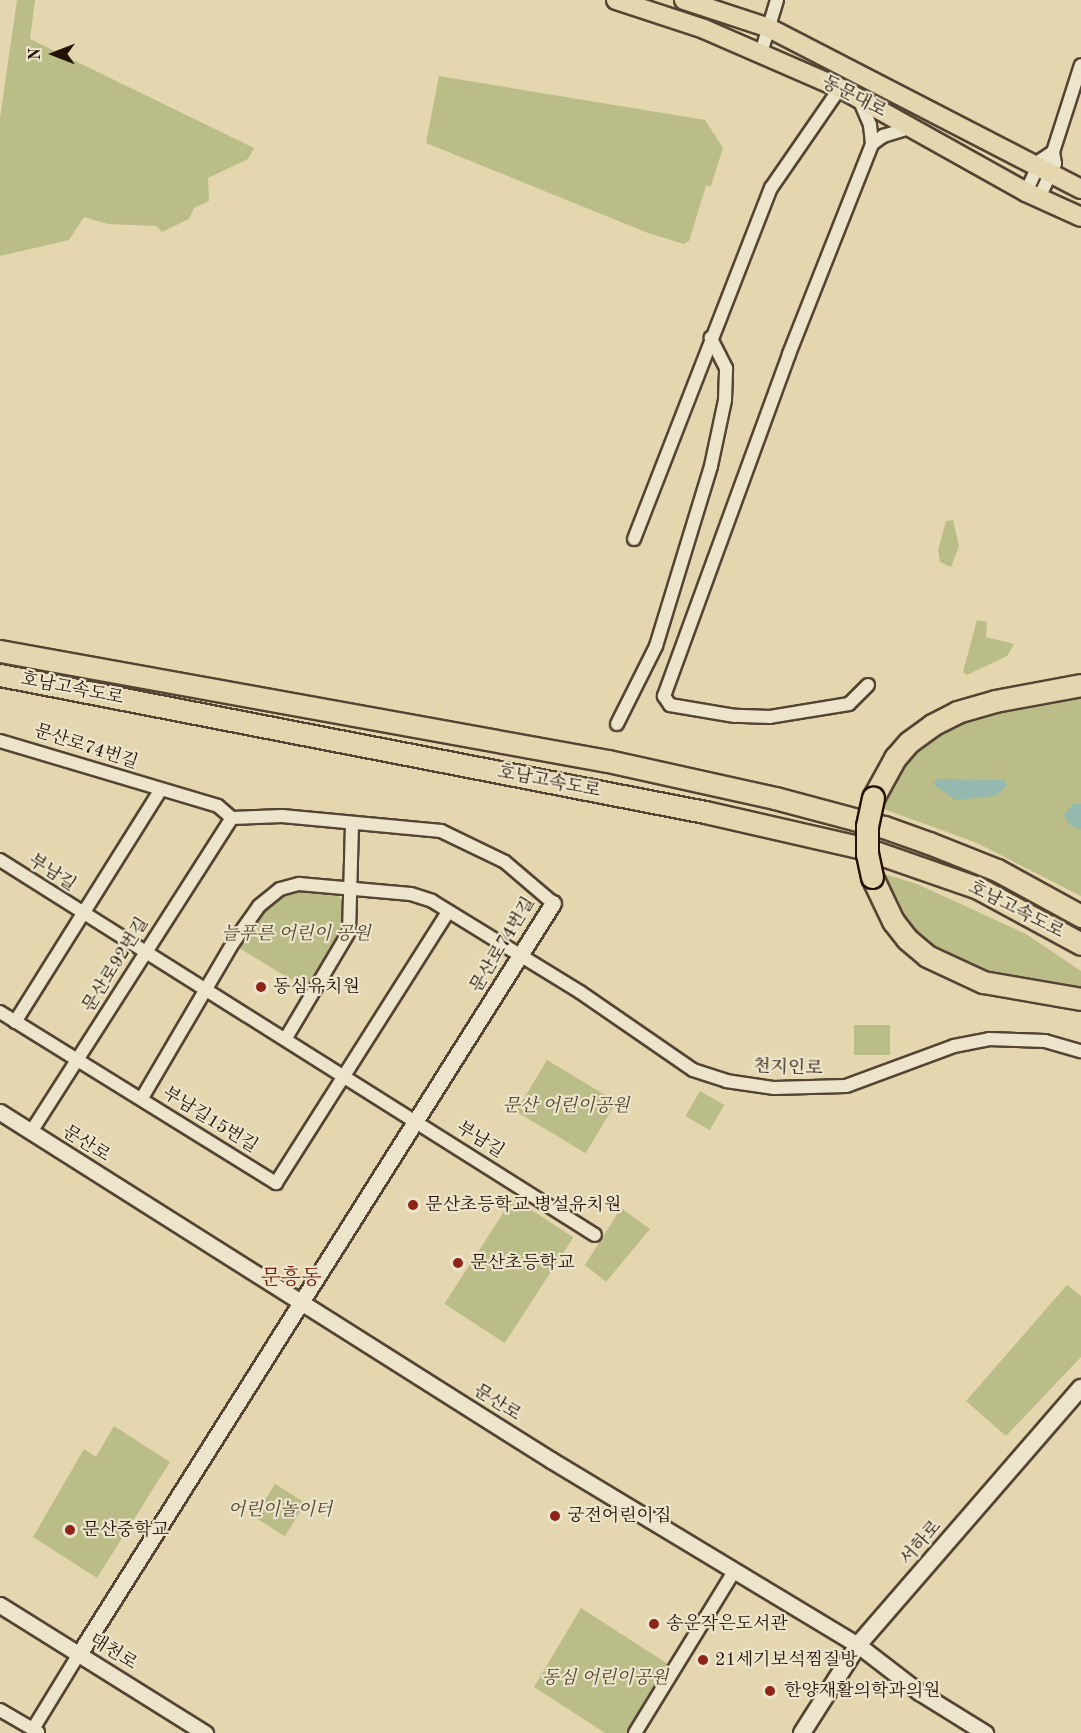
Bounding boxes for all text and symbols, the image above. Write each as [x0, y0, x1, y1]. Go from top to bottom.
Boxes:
north arrow [24, 24, 84, 84]
text: N [28, 48, 44, 60]
street label: 동문대로 [818, 72, 890, 122]
street label: 호남고속도로 [19, 668, 125, 710]
street label: 문산로74번길 [31, 720, 141, 774]
street label: 호남고속도로 [496, 761, 602, 803]
street label: 부남길 [24, 850, 80, 896]
street label: 호남고속도로 [965, 877, 1067, 943]
street label: 문산로74번길 [466, 893, 540, 997]
street label: 문산로92번길 [78, 914, 154, 1016]
park label: 늘푸른 어린이 공원 [221, 923, 371, 945]
place label: 동심유치원 [273, 976, 360, 998]
marker: 동심유치원 [254, 980, 268, 994]
street label: 천지인로 [753, 1056, 823, 1080]
street label: 부남길15번길 [159, 1082, 261, 1158]
park label: 문산 어린이공원 [503, 1095, 629, 1117]
street label: 부남길 [452, 1117, 508, 1163]
street label: 문산로 [58, 1121, 114, 1167]
place label: 문산초등학교 병설유치원 [425, 1194, 621, 1216]
marker: 문산초등학교 병설유치원 [406, 1198, 420, 1212]
place label: 문산초등학교 [470, 1252, 574, 1274]
marker: 문산초등학교 [451, 1256, 465, 1270]
district label: 문흥동 [261, 1266, 321, 1292]
street label: 문산로 [469, 1380, 525, 1426]
park label: 어린이놀이터 [228, 1499, 332, 1521]
place label: 궁전어린이집 [567, 1505, 671, 1527]
marker: 궁전어린이집 [548, 1509, 562, 1523]
street label: 서하로 [896, 1516, 946, 1570]
place label: 문산중학교 [82, 1519, 169, 1541]
marker: 문산중학교 [63, 1523, 77, 1537]
place label: 송운작은도서관 [666, 1613, 788, 1635]
marker: 송운작은도서관 [647, 1617, 661, 1631]
street label: 대천로 [85, 1629, 141, 1675]
place label: 21세기보석찜질방 [715, 1649, 858, 1671]
marker: 21세기보석찜질방 [696, 1653, 710, 1667]
park label: 동심 어린이공원 [542, 1667, 668, 1689]
place label: 한양재활의학과의원 [784, 1680, 940, 1702]
marker: 한양재활의학과의원 [761, 1682, 779, 1700]

